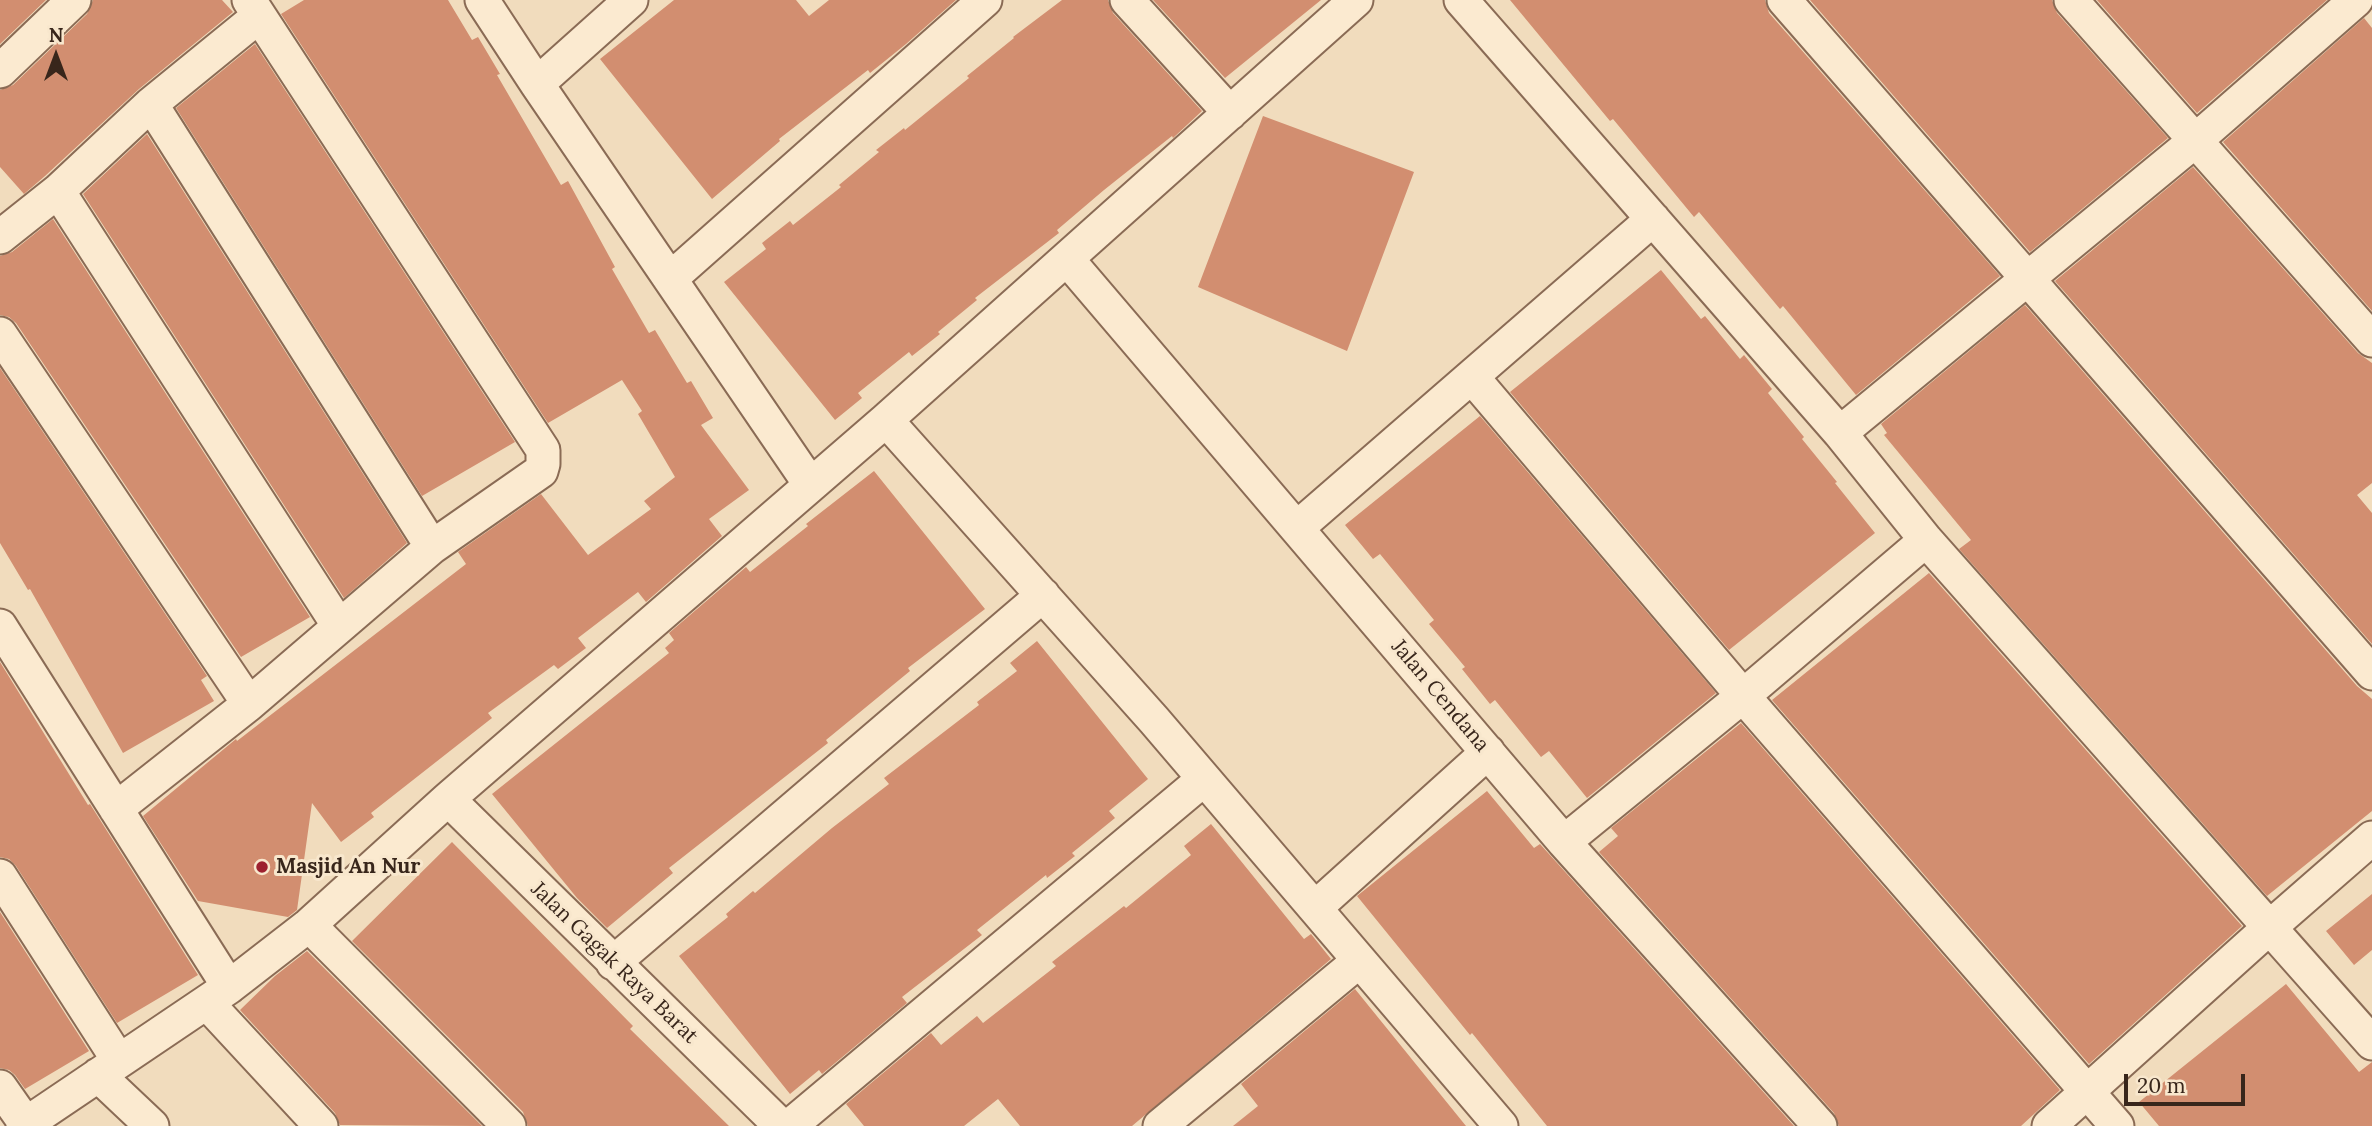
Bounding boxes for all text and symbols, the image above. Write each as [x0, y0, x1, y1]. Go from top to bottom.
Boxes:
north arrow [21, 21, 91, 91]
text: N [49, 23, 63, 47]
street label: Jalan Cendana [1386, 635, 1494, 757]
place label: Masjid An Nur [276, 854, 420, 880]
marker: Masjid An Nur [254, 859, 270, 875]
street label: Jalan Gagak Raya Barat [525, 877, 703, 1049]
scale bar [2127, 1060, 2248, 1104]
text: 20 m [2137, 1072, 2186, 1099]

